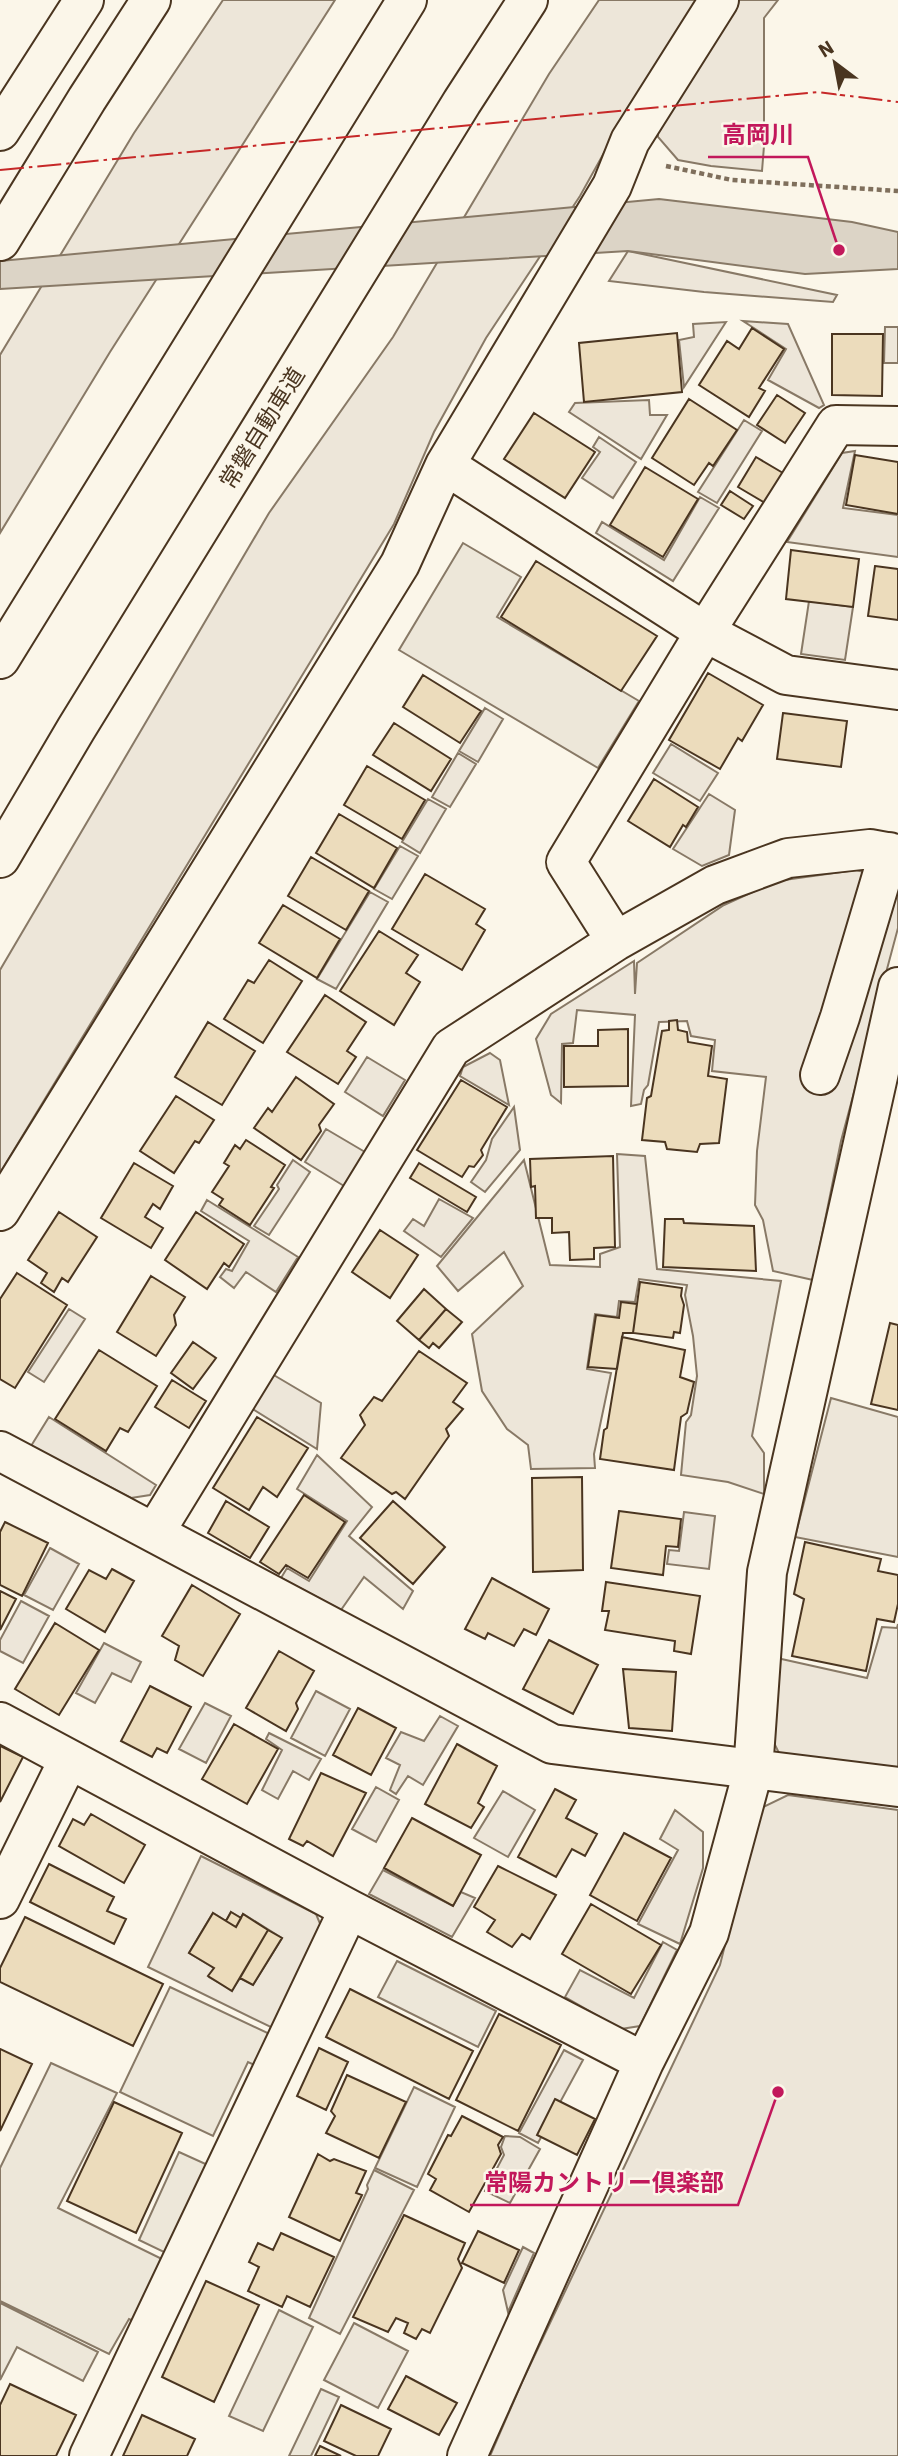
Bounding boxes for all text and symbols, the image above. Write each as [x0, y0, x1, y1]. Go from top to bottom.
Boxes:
north arrow [800, 28, 870, 98]
text: N [814, 35, 838, 62]
callout: 高岡川 [708, 112, 808, 157]
text: 高岡川 [722, 118, 794, 150]
street label: 常磐自動車道 [212, 361, 310, 494]
callout: 常陽カントリー倶楽部 [470, 2160, 738, 2205]
text: 常陽カントリー倶楽部 [484, 2166, 724, 2198]

